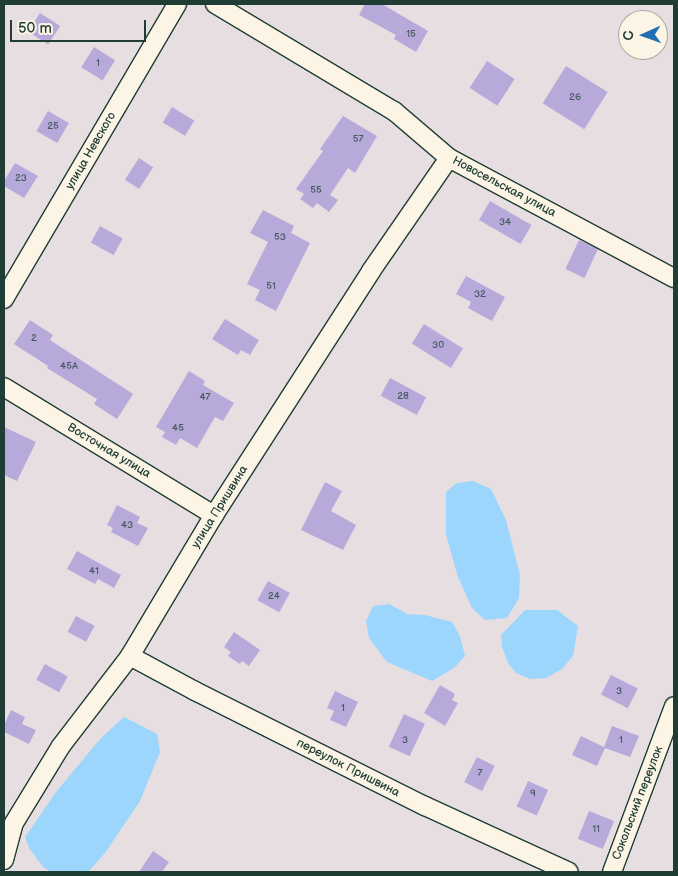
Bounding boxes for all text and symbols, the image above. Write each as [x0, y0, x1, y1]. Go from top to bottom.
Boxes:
scale bar [12, 10, 149, 42]
north arrow [618, 10, 668, 60]
text: 50 m [18, 19, 52, 38]
house number: 15 [406, 29, 416, 41]
text: С [620, 30, 637, 41]
house number: 1 [96, 58, 100, 70]
house number: 26 [569, 92, 581, 104]
street label: улица Невского [63, 110, 119, 192]
house number: 25 [47, 121, 59, 133]
house number: 57 [353, 134, 363, 146]
street label: Новосельская улица [450, 154, 558, 220]
house number: 23 [15, 173, 27, 185]
house number: 55 [310, 185, 322, 197]
house number: 34 [499, 217, 511, 229]
house number: 53 [274, 232, 286, 244]
house number: 51 [266, 281, 276, 293]
house number: 32 [474, 289, 486, 301]
house number: 2 [31, 333, 37, 345]
house number: 30 [432, 340, 444, 352]
house number: 45А [60, 361, 78, 373]
house number: 28 [397, 391, 409, 403]
house number: 47 [199, 392, 211, 404]
street label: Восточная улица [65, 420, 153, 482]
house number: 45 [172, 423, 184, 435]
street label: улица Пришвина [189, 463, 251, 551]
house number: 43 [121, 520, 133, 532]
house number: 41 [89, 566, 99, 578]
house number: 24 [268, 591, 280, 603]
house number: 3 [616, 686, 622, 698]
house number: 1 [341, 703, 345, 715]
house number: 3 [402, 735, 408, 747]
house number: 1 [619, 735, 623, 747]
street label: переулок Пришвина [294, 736, 402, 800]
street label: Сокольский переулок [610, 744, 666, 862]
house number: 7 [478, 768, 482, 780]
house number: 9 [530, 788, 536, 800]
house number: 11 [592, 824, 600, 836]

